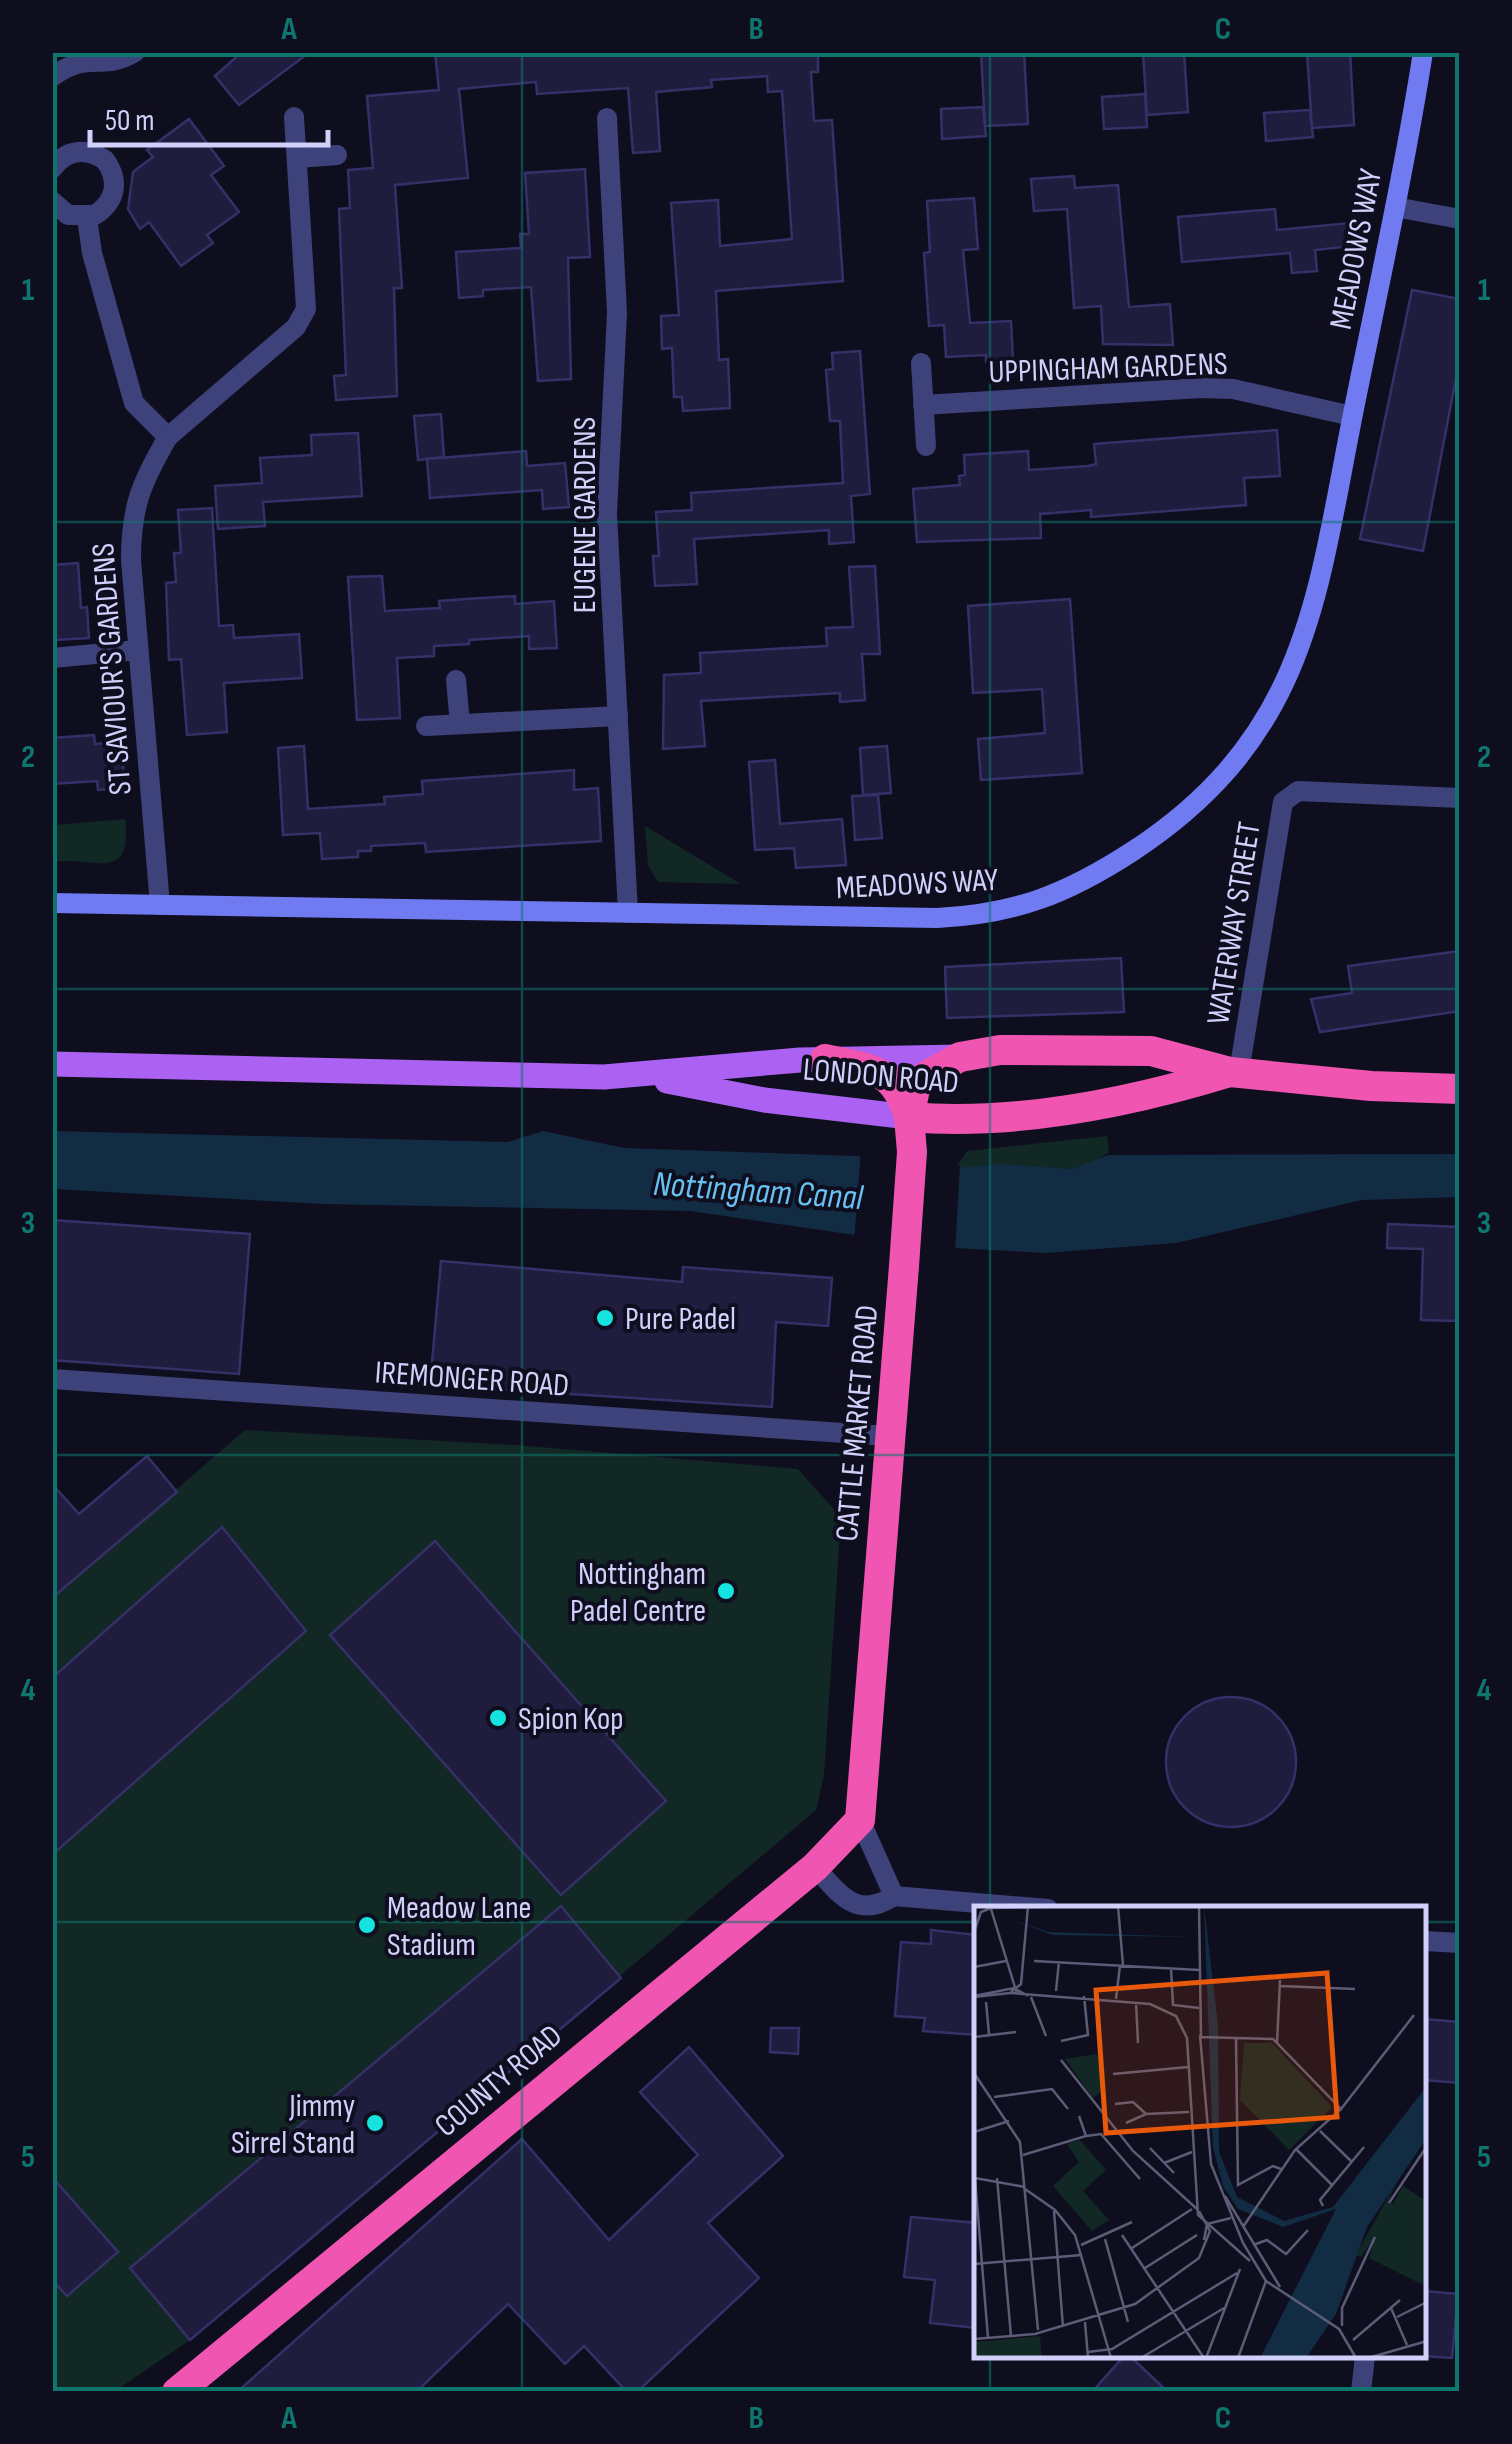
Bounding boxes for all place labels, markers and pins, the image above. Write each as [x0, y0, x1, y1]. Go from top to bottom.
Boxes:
place label: Pure Padel [625, 1300, 736, 1339]
marker: Pure Padel [594, 1307, 616, 1329]
place label: Nottingham Padel Centre [570, 1555, 706, 1631]
marker: Nottingham Padel Centre [715, 1580, 737, 1602]
place label: Spion Kop [518, 1700, 623, 1739]
marker: Spion Kop [487, 1707, 509, 1729]
place label: Meadow Lane Stadium [387, 1889, 531, 1965]
marker: Meadow Lane Stadium [356, 1914, 378, 1936]
place label: Jimmy Sirrel Stand [231, 2087, 355, 2163]
marker: Jimmy Sirrel Stand [364, 2112, 386, 2134]

